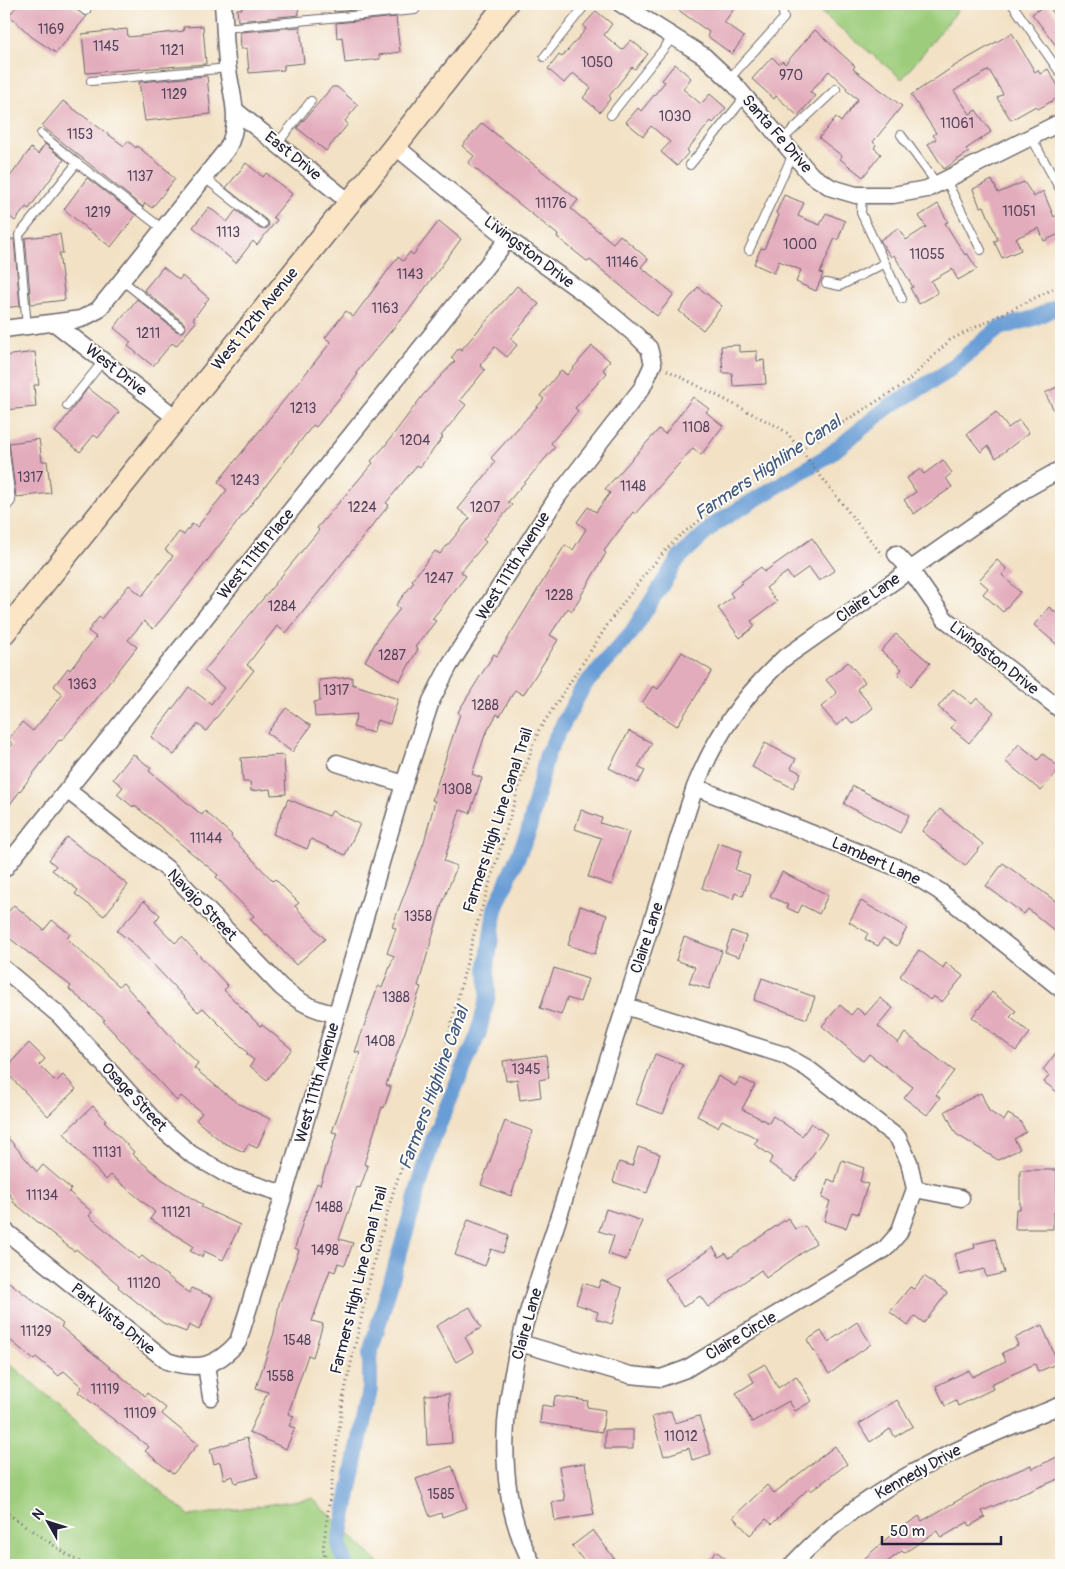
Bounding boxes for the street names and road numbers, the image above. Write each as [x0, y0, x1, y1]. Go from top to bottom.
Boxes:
street label: Santa Fe Drive [738, 91, 817, 177]
street label: East Drive [261, 127, 325, 185]
street label: Livingston Drive [480, 211, 578, 293]
street label: West 112th Avenue [207, 263, 303, 375]
street label: West Drive [81, 340, 151, 400]
street label: West 111th Place [213, 505, 299, 603]
street label: West 111th Avenue [472, 508, 554, 624]
street label: Claire Lane [832, 569, 904, 627]
street label: Livingston Drive [945, 617, 1043, 699]
street label: Farmers High Line Canal Trail [459, 725, 537, 915]
street label: Lambert Lane [829, 833, 924, 889]
street label: Navajo Street [163, 865, 242, 945]
street label: Claire Lane [626, 900, 668, 976]
street label: West 111th Avenue [290, 1021, 344, 1145]
street label: Osage Street [97, 1058, 172, 1136]
street label: Farmers High Line Canal Trail [326, 1184, 392, 1376]
street label: Park Vista Drive [67, 1279, 159, 1359]
street label: Claire Lane [507, 1286, 547, 1362]
street label: Claire Circle [702, 1307, 780, 1365]
street label: Kennedy Drive [871, 1440, 965, 1504]

